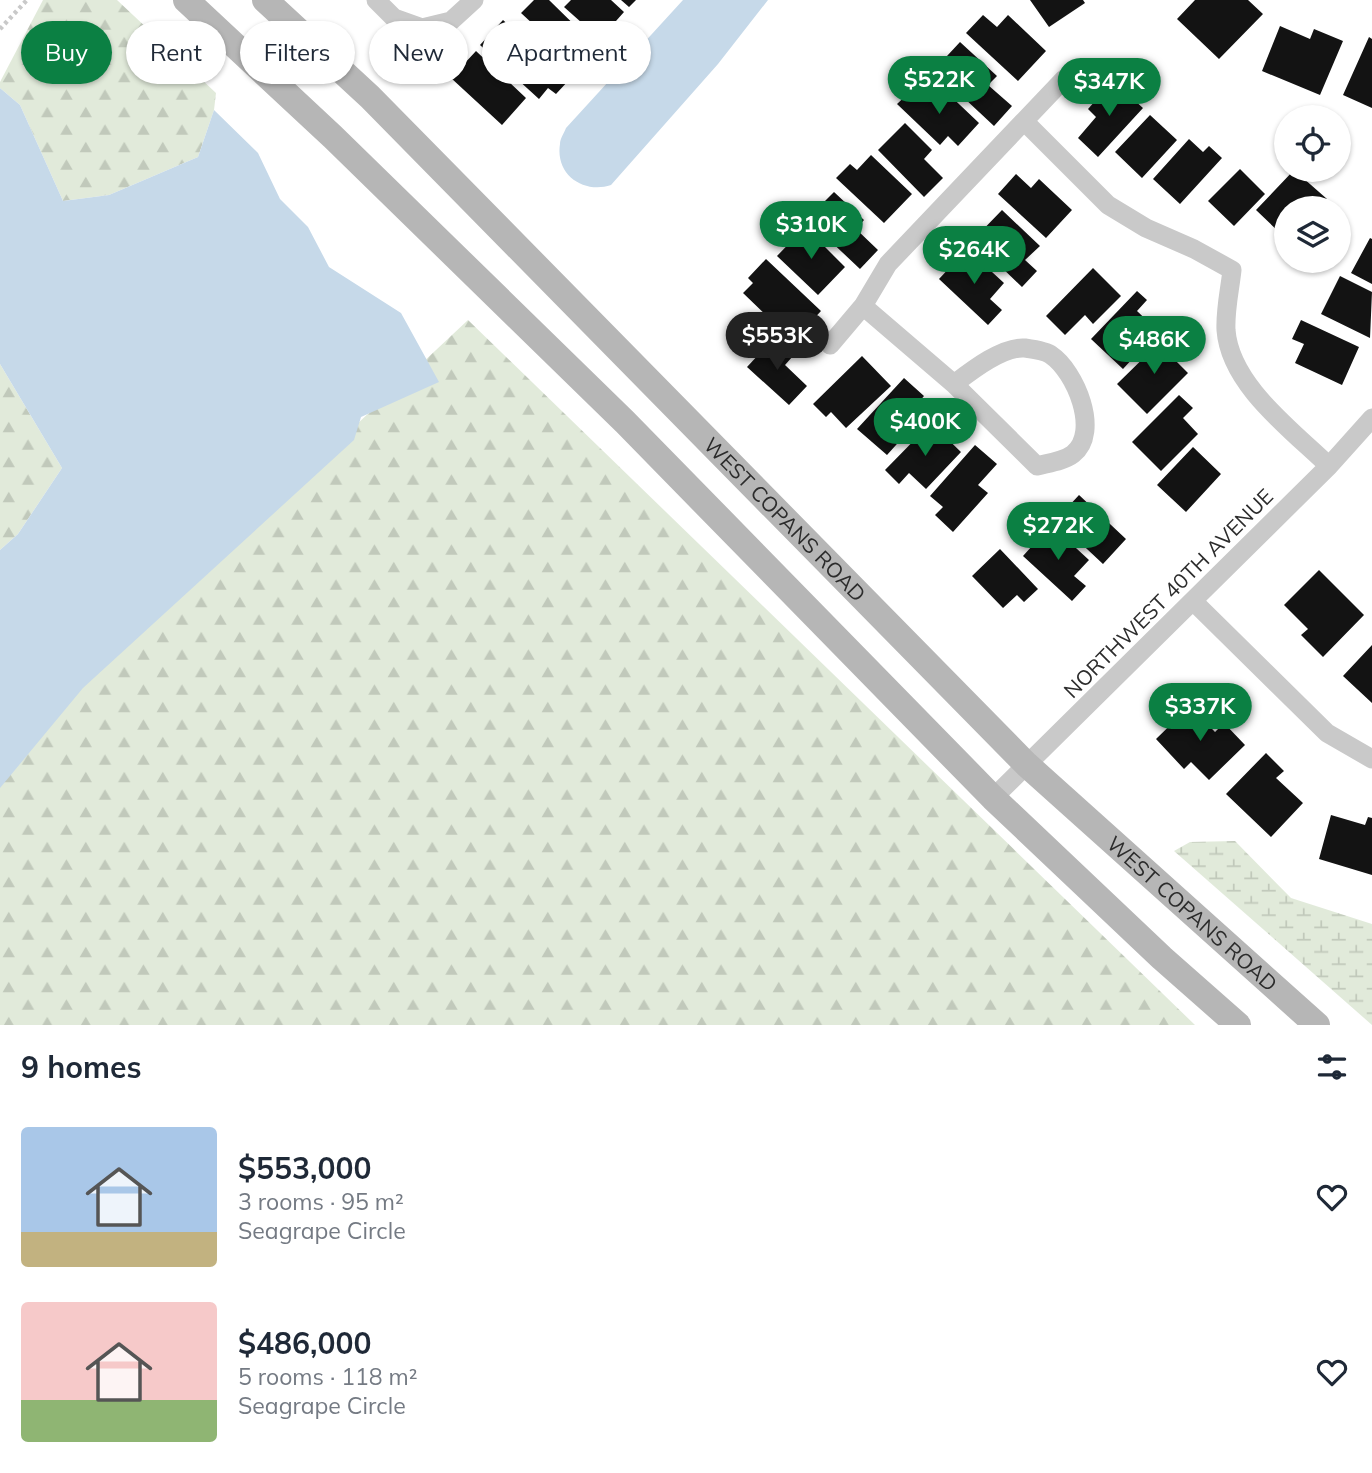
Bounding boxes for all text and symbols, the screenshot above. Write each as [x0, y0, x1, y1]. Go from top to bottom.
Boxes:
chip: Buy [21, 21, 112, 84]
chip: Rent [126, 21, 226, 84]
chip: Filters [240, 21, 355, 84]
chip: New [369, 21, 468, 84]
chip: Apartment [482, 21, 651, 84]
pin: $522K [890, 57, 988, 116]
pin: $347K [1060, 58, 1158, 118]
text: $522K [904, 64, 974, 93]
text: $347K [1074, 66, 1144, 95]
map controls [1274, 105, 1351, 273]
button: locate [1274, 105, 1351, 182]
button: layers [1274, 196, 1351, 273]
pin: $310K [762, 202, 860, 261]
text: $310K [776, 209, 846, 238]
pin: $264K [925, 226, 1023, 286]
text: $264K [939, 234, 1009, 263]
pin: $553K [728, 312, 826, 372]
pin: $486K [1105, 316, 1203, 376]
text: $553K [742, 320, 812, 349]
text: $486K [1119, 324, 1189, 353]
pin: $400K [876, 398, 974, 458]
text: $400K [890, 406, 960, 435]
street label: WEST COPANS ROAD [699, 432, 872, 607]
street label: NORTHWEST 40TH AVENUE [1058, 483, 1278, 703]
pin: $272K [1009, 503, 1107, 562]
text: $272K [1023, 510, 1093, 539]
pin: $337K [1151, 684, 1249, 743]
text: $337K [1165, 691, 1235, 720]
street label: WEST COPANS ROAD [1102, 830, 1283, 996]
text: 9 homes [21, 1048, 142, 1086]
icon: filters [1313, 1048, 1351, 1086]
text: $553,000 [238, 1149, 371, 1187]
icon: home [77, 1155, 161, 1239]
icon: heart [1313, 1178, 1351, 1216]
text: 3 rooms · 95 m² [238, 1187, 404, 1216]
text: Seagrape Circle [238, 1216, 406, 1245]
text: $486,000 [238, 1324, 371, 1362]
icon: home [77, 1330, 161, 1414]
icon: heart [1313, 1353, 1351, 1391]
text: 5 rooms · 118 m² [238, 1362, 418, 1391]
text: Seagrape Circle [238, 1391, 406, 1420]

